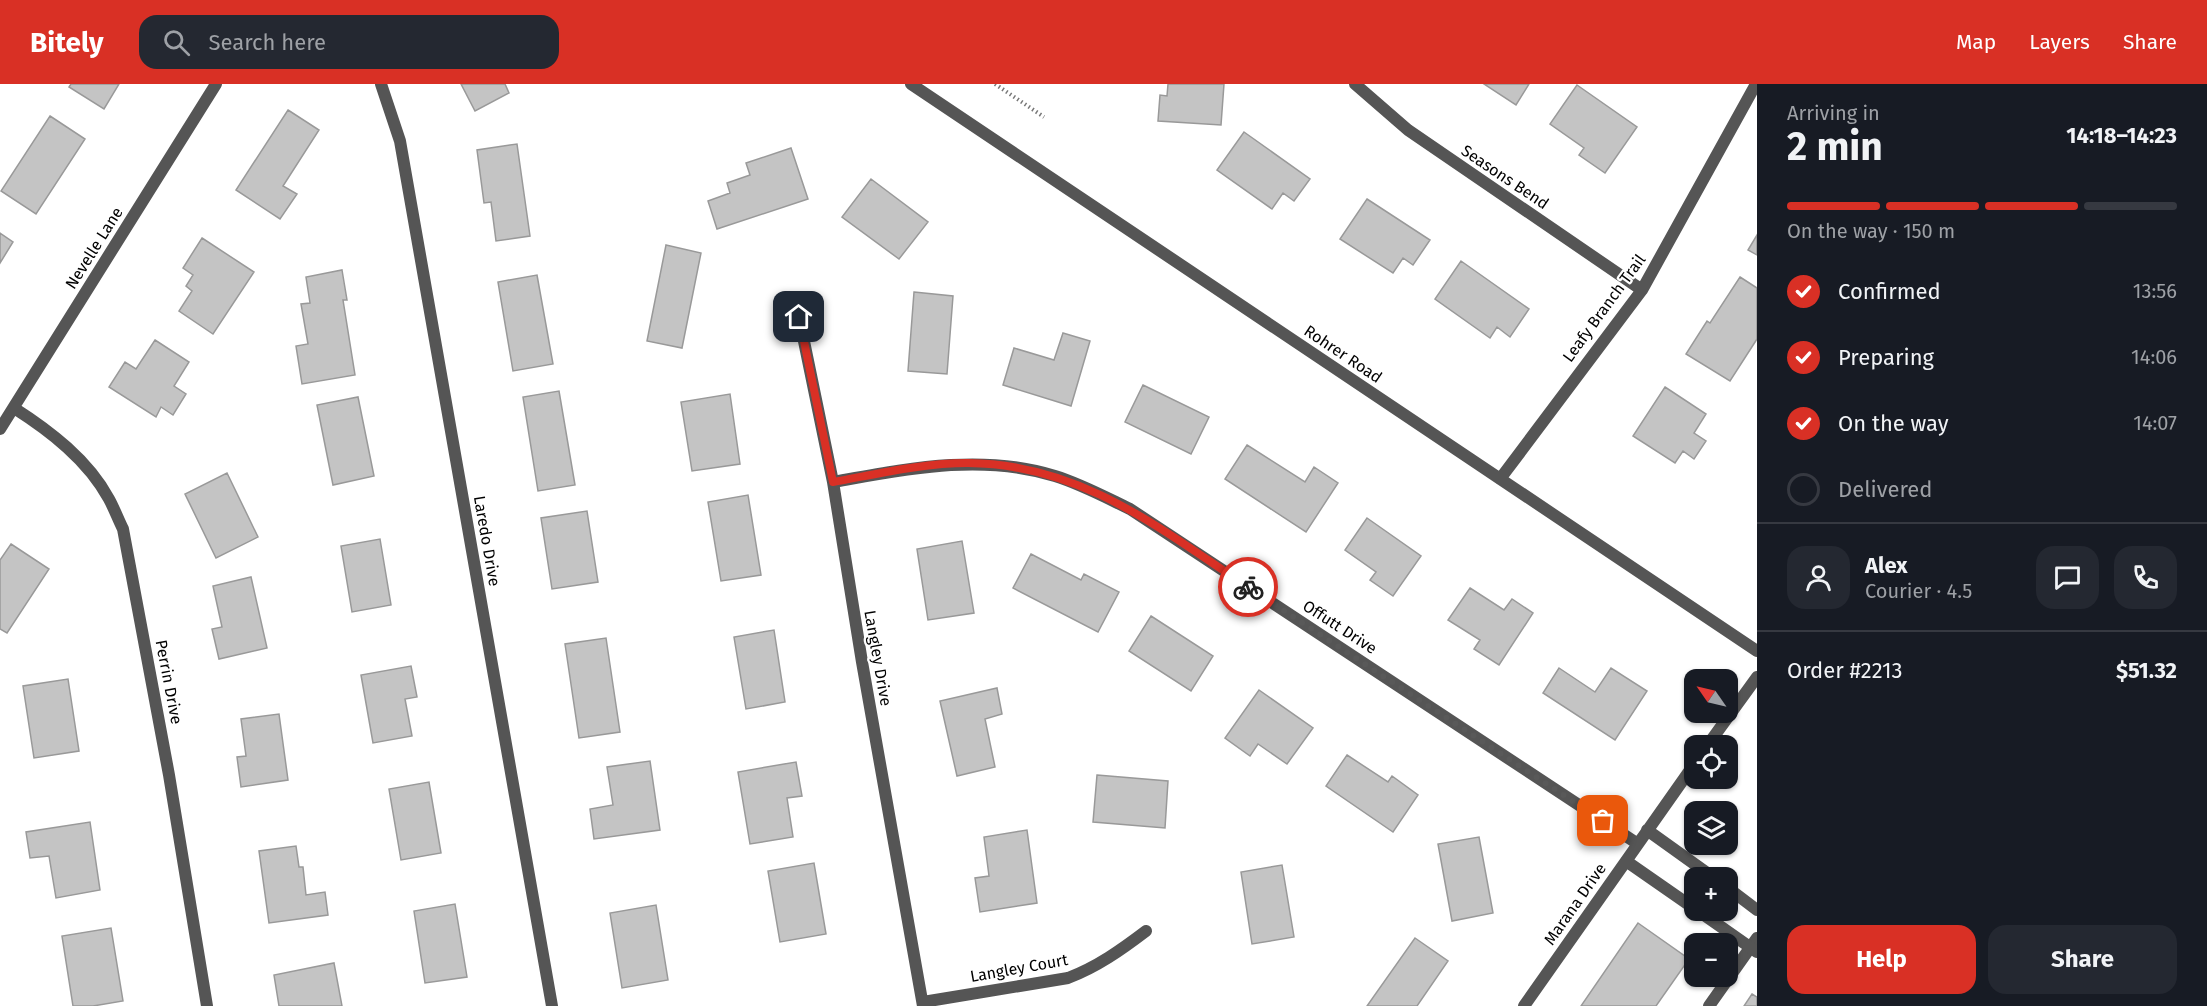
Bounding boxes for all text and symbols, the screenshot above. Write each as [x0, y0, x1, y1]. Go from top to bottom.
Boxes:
search box [139, 15, 559, 69]
text: Bitely [30, 26, 103, 59]
icon: search [160, 26, 193, 59]
text: Search here [208, 29, 326, 56]
text: Map [1956, 29, 1996, 55]
text: Layers [2029, 29, 2090, 55]
text: Share [2123, 29, 2177, 55]
text: Arriving in [1787, 101, 1880, 125]
text: 14:18–14:23 [2066, 122, 2177, 149]
text: 2 min [1787, 124, 1883, 170]
street label: Seasons Bend [1458, 141, 1552, 213]
street label: Nevelle Lane [61, 204, 127, 292]
text: On the way · 150 m [1787, 219, 1955, 243]
street label: Leafy Branch Trail [1559, 250, 1650, 365]
icon: check [1787, 275, 1820, 308]
text: Confirmed [1838, 278, 1941, 305]
text: 13:56 [2133, 279, 2177, 303]
pin [773, 291, 824, 342]
icon: home [782, 300, 815, 333]
street label: Rohrer Road [1300, 321, 1386, 387]
icon: check [1787, 341, 1820, 374]
text: Preparing [1838, 344, 1934, 371]
text: 14:06 [2131, 345, 2177, 369]
icon: check [1787, 407, 1820, 440]
text: On the way [1838, 410, 1949, 437]
text: 14:07 [2133, 411, 2177, 435]
text: Delivered [1838, 476, 1933, 503]
street label: Laredo Drive [470, 494, 504, 588]
button: person [1787, 546, 1850, 609]
button: chat [2036, 546, 2099, 609]
button: phone [2114, 546, 2177, 609]
text: Alex [1865, 552, 1908, 579]
courier [1218, 557, 1278, 617]
icon: bike [1232, 571, 1265, 604]
text: Courier · 4.5 [1865, 579, 1972, 603]
street label: Offutt Drive [1299, 596, 1381, 658]
street label: Langley Drive [860, 609, 896, 707]
street label: Perrin Drive [152, 638, 186, 726]
text: Order #2213 [1787, 657, 1902, 684]
text: $51.32 [2116, 657, 2177, 684]
north arrow [1684, 669, 1738, 723]
map controls [1684, 669, 1738, 987]
button: locate [1684, 735, 1738, 789]
pin [1577, 795, 1628, 846]
button: layers [1684, 801, 1738, 855]
icon: bag [1586, 804, 1619, 837]
street label: Marana Drive [1540, 860, 1610, 948]
button: + [1684, 867, 1738, 921]
button: Help [1787, 925, 1976, 994]
button: Share [1988, 925, 2177, 994]
button: − [1684, 933, 1738, 987]
street label: Langley Court [969, 950, 1070, 986]

